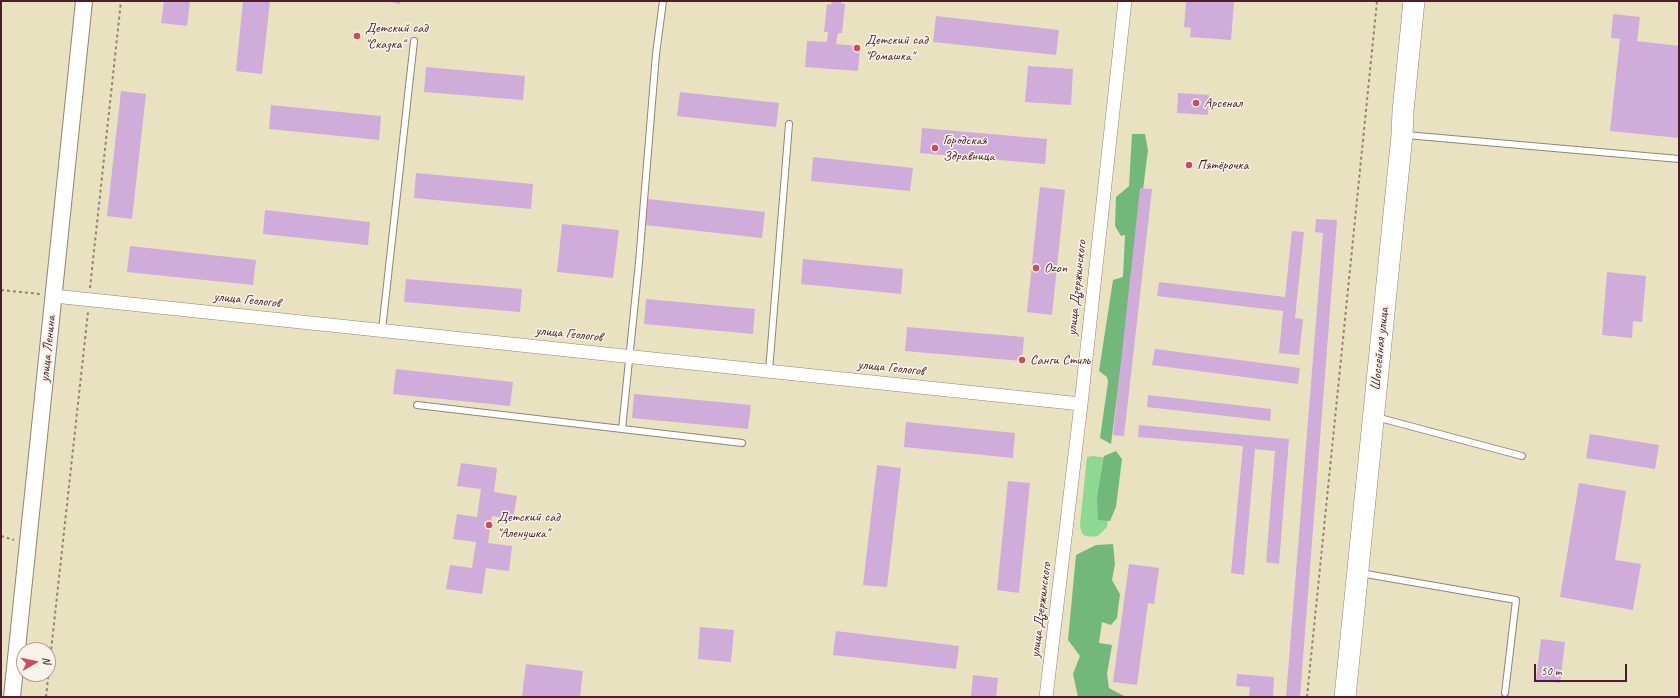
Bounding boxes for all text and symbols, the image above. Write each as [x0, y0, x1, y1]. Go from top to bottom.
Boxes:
place label: Детский сад "Сказка" [365, 20, 428, 52]
marker: Детский сад "Сказка" [352, 31, 362, 41]
place label: Детский сад "Ромашка" [865, 32, 928, 64]
marker: Детский сад "Ромашка" [852, 43, 862, 53]
place label: Арсенал [1204, 95, 1242, 111]
marker: Арсенал [1191, 98, 1201, 108]
place label: Городская Здравница [943, 132, 994, 164]
marker: Городская Здравница [930, 143, 940, 153]
place label: Пятёрочка [1197, 157, 1248, 173]
marker: Пятёрочка [1184, 160, 1194, 170]
street label: улица Дзержинского [1064, 239, 1090, 337]
place label: Ozon [1044, 260, 1067, 276]
marker: Ozon [1031, 263, 1041, 273]
street label: улица Геологов [213, 288, 281, 312]
street label: Шоссейная улица [1367, 307, 1393, 391]
street label: улица Ленина [36, 315, 60, 383]
street label: улица Геологов [535, 322, 603, 346]
place label: Санги Стиль [1030, 352, 1090, 368]
marker: Санги Стиль [1017, 355, 1027, 365]
street label: улица Геологов [857, 356, 925, 380]
place label: Детский сад "Аленушка" [497, 509, 560, 542]
marker: Детский сад "Аленушка" [484, 520, 494, 530]
street label: улица Дзержинского [1027, 561, 1055, 659]
north arrow [16, 642, 56, 682]
text: N [39, 656, 54, 665]
scale bar [1536, 656, 1629, 682]
text: 50 m [1541, 663, 1561, 679]

